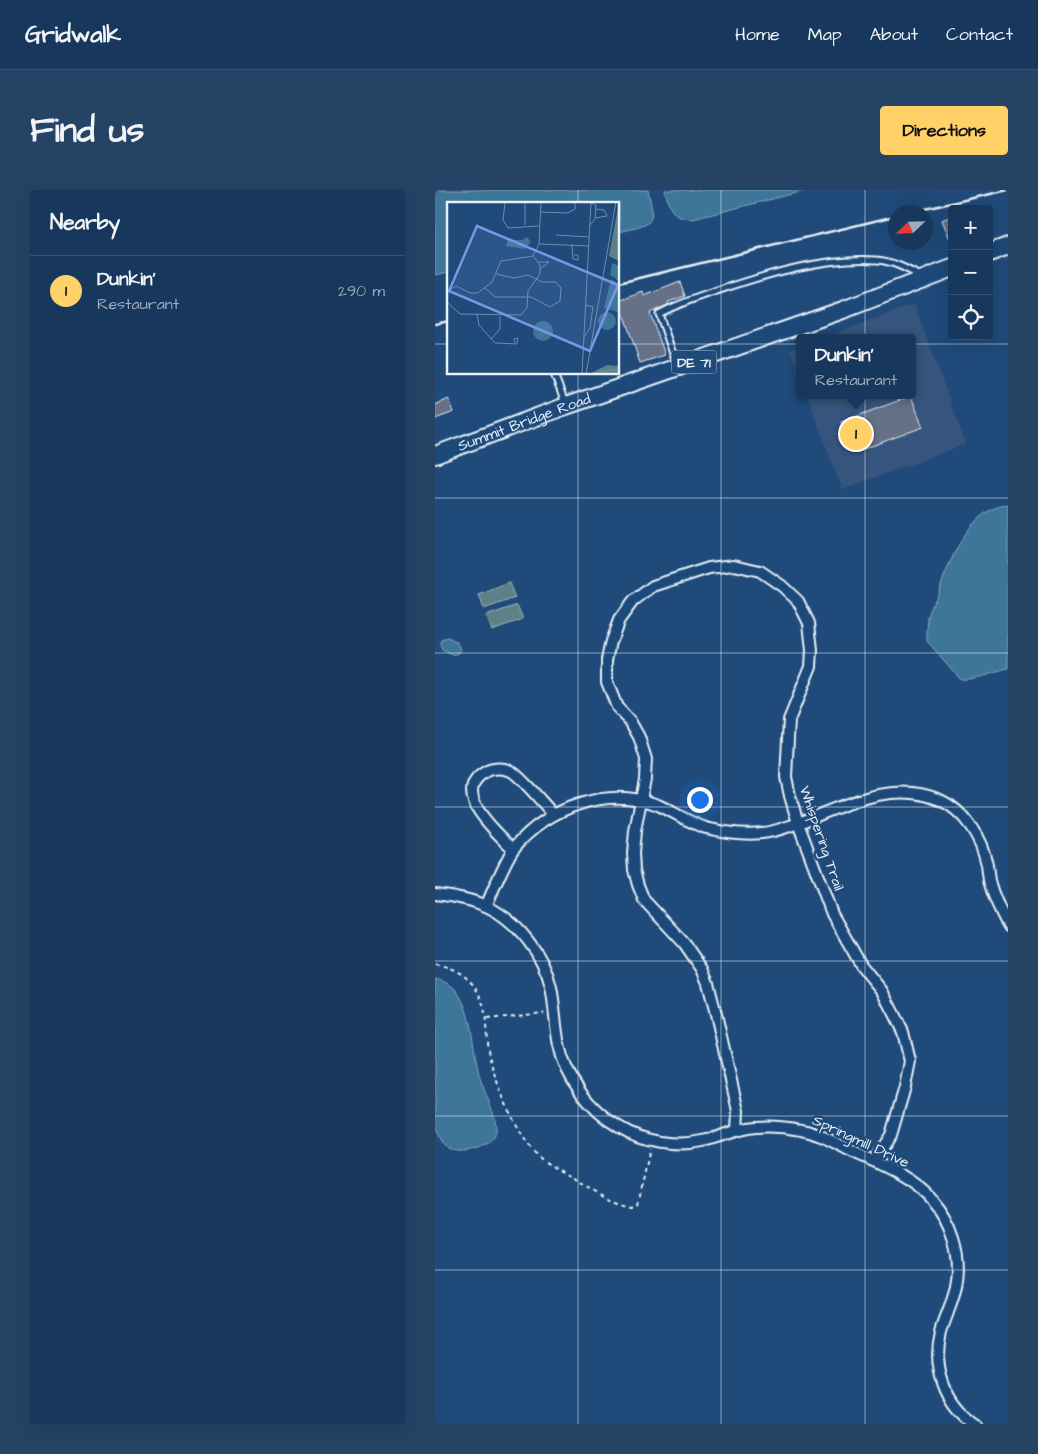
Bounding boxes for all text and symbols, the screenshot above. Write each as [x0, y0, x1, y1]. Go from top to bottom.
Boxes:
text: Gridwalk [25, 18, 121, 52]
text: Home [735, 22, 780, 47]
text: Map [808, 22, 842, 47]
text: About [870, 22, 918, 47]
text: Contact [946, 22, 1013, 47]
text: Find us [30, 106, 144, 155]
button: Directions [880, 106, 1008, 155]
inset map [447, 202, 620, 375]
north arrow [888, 205, 933, 250]
map controls [948, 205, 993, 340]
button: + [948, 205, 993, 250]
text: Nearby [50, 208, 120, 237]
button: − [948, 250, 993, 295]
text: Dunkin' [97, 266, 156, 293]
text: 1 [65, 280, 67, 302]
text: 290 m [338, 280, 385, 302]
text: Restaurant [97, 293, 179, 315]
button: locate [948, 295, 993, 340]
popup [796, 334, 916, 399]
text: Dunkin' [815, 342, 873, 369]
road number: DE 71 [671, 350, 717, 373]
text: Restaurant [815, 369, 897, 391]
street label: Summit Bridge Road [455, 388, 594, 457]
pin: 1 [840, 415, 872, 453]
street label: Whispering Trail [793, 783, 849, 894]
your location [687, 787, 713, 813]
street label: Springmill Drive [809, 1110, 913, 1174]

